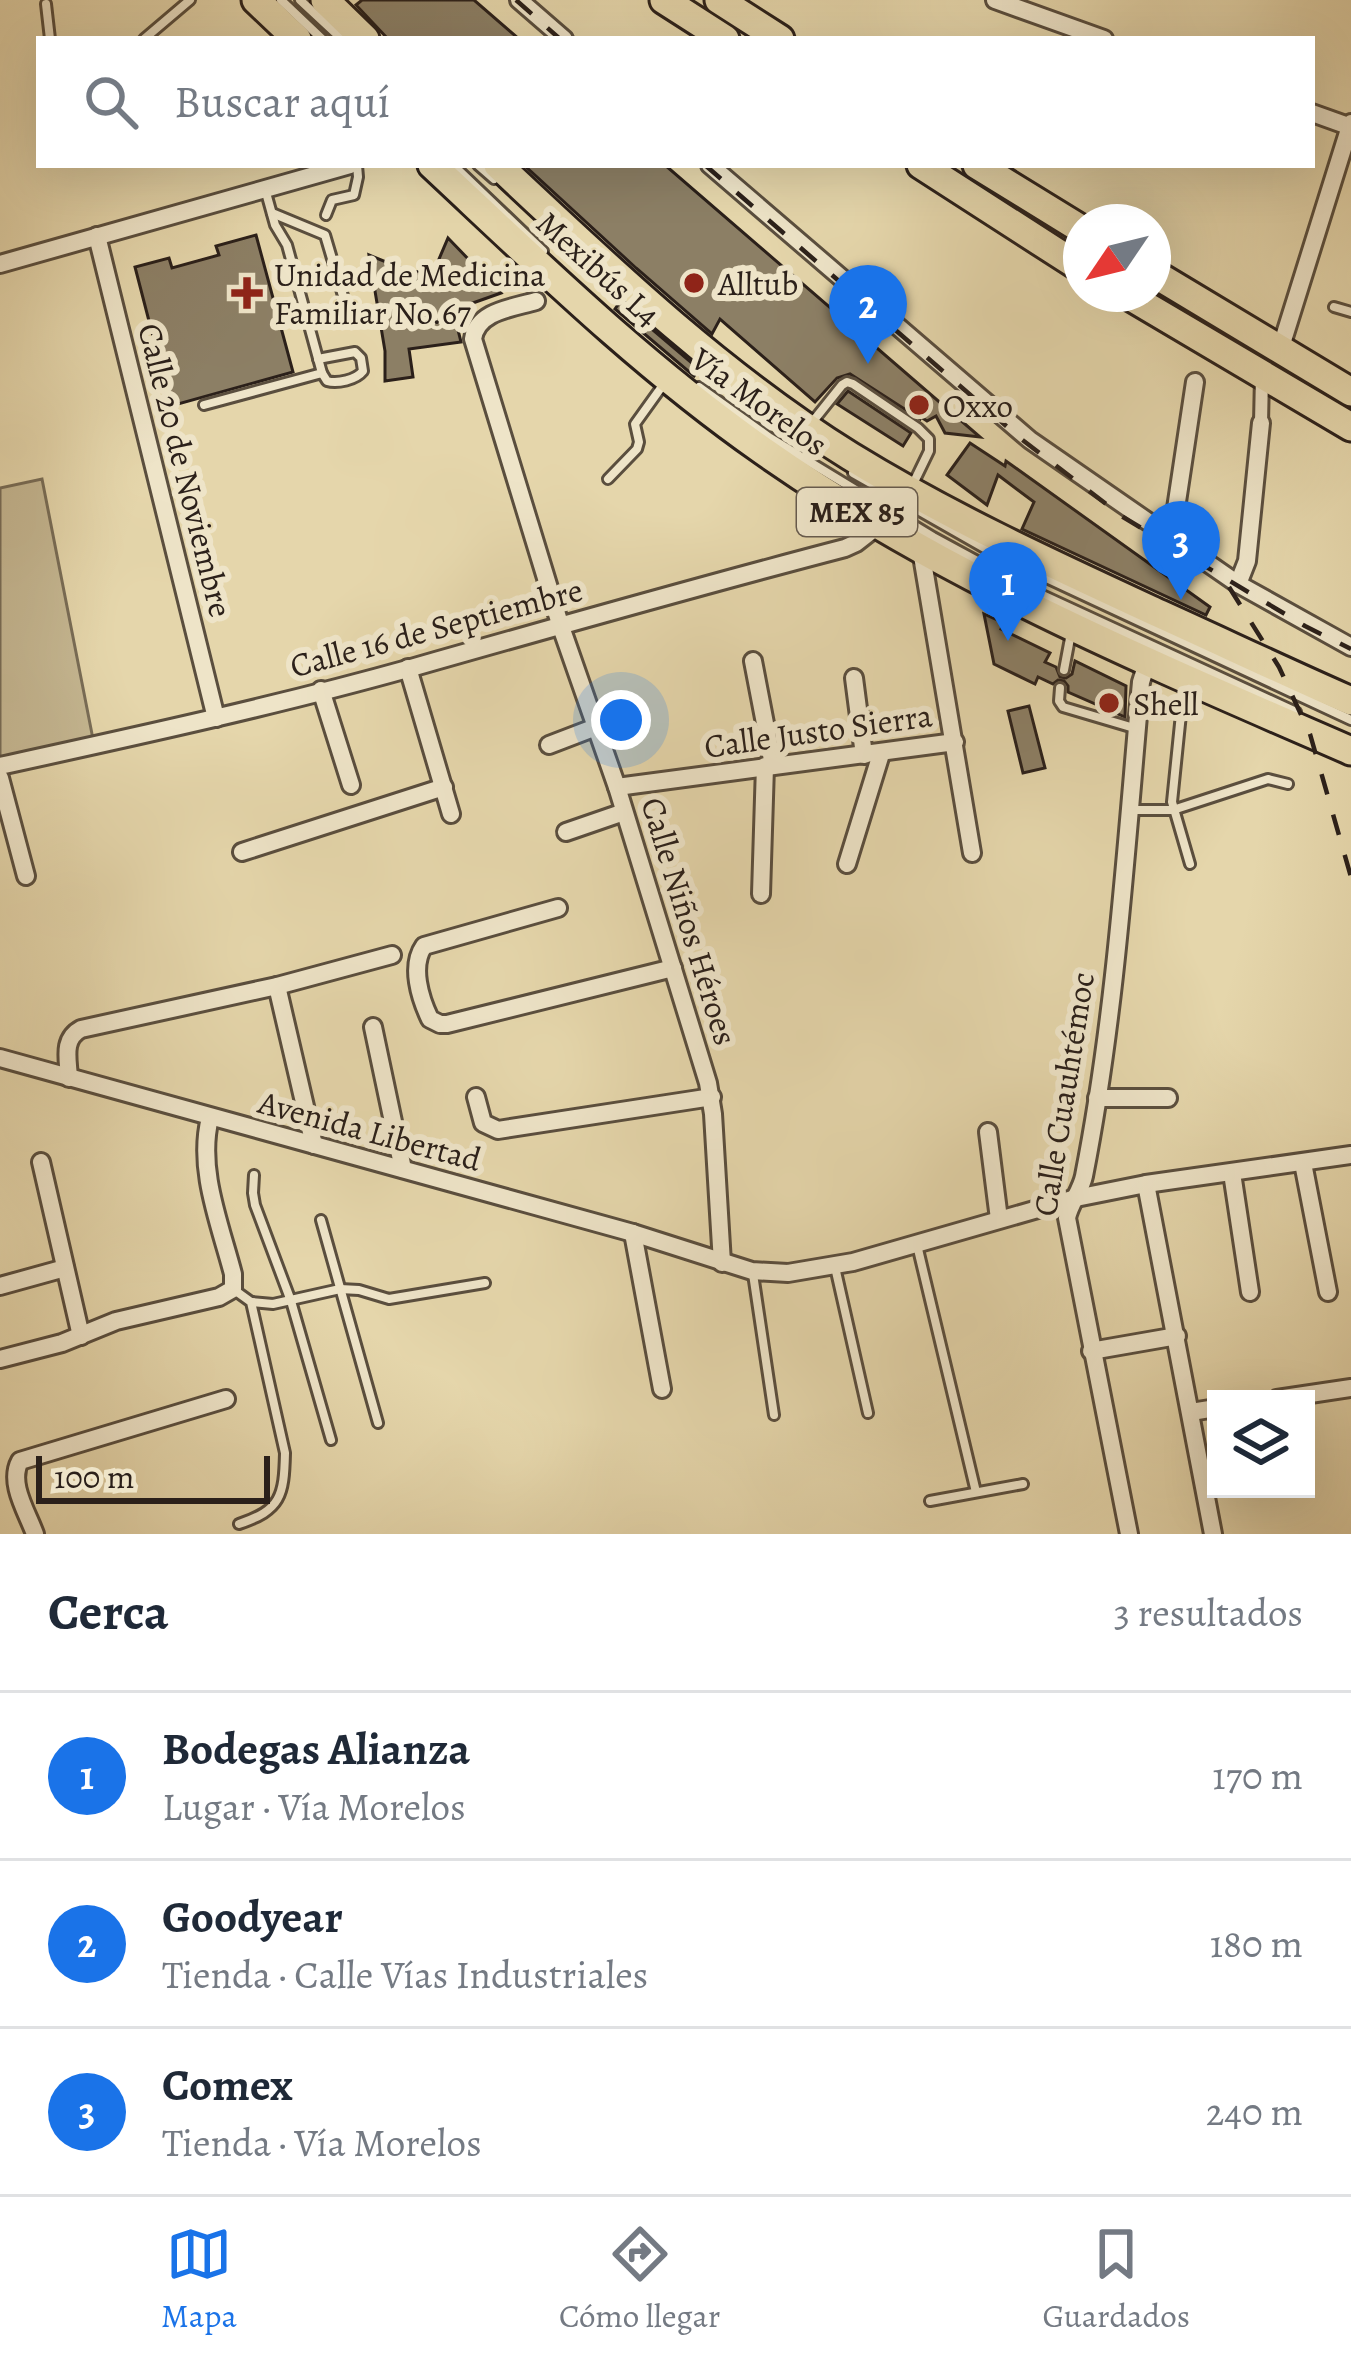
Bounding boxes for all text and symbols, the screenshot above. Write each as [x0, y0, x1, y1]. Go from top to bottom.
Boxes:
search box [36, 36, 1315, 168]
icon: search [78, 69, 144, 135]
text: Buscar aquí [174, 71, 390, 133]
street label: Mexibús L4 [527, 201, 670, 336]
north arrow [1063, 204, 1171, 312]
place label: Unidad de Medicina Familiar No.67 [274, 252, 546, 335]
place label: Alltub [717, 261, 798, 306]
pin: 2 [829, 265, 907, 364]
marker: Alltub [681, 270, 707, 296]
marker: Unidad de Medicina Familiar No.67 [231, 277, 263, 309]
street label: Calle 20 de Noviembre [127, 318, 244, 622]
street label: Vía Morelos [682, 336, 837, 466]
place label: Oxxo [943, 383, 1013, 428]
marker: Oxxo [906, 392, 932, 418]
road number: MEX 85 [797, 488, 917, 536]
pin: 3 [1142, 501, 1220, 600]
pin: 1 [969, 542, 1047, 641]
street label: Calle 16 de Septiembre [285, 567, 587, 688]
place label: Shell [1133, 681, 1199, 726]
your location [591, 690, 651, 750]
marker: Shell [1096, 690, 1122, 716]
street label: Calle Justo Sierra [701, 692, 936, 769]
street label: Calle Niños Héroes [630, 792, 749, 1050]
street label: Calle Cuauhtémoc [1022, 969, 1105, 1219]
street label: Avenida Libertad [253, 1079, 486, 1182]
map controls [1207, 1390, 1315, 1498]
button: layers [1207, 1390, 1315, 1498]
scale bar [36, 1450, 270, 1503]
text: 100 m [54, 1454, 134, 1499]
text: Cerca [48, 1577, 169, 1647]
text: 3 resultados [1114, 1586, 1303, 1639]
text: Bodegas Alianza [162, 1718, 470, 1780]
text: 1 [80, 1749, 94, 1802]
text: 170 m [1212, 1749, 1303, 1802]
text: Lugar · Vía Morelos [162, 1780, 466, 1833]
text: Goodyear [162, 1886, 343, 1948]
text: 2 [78, 1917, 96, 1970]
text: 180 m [1210, 1917, 1303, 1970]
text: Tienda · Calle Vías Industriales [162, 1948, 648, 2001]
text: Comex [162, 2054, 293, 2116]
text: 3 [79, 2085, 95, 2138]
text: 240 m [1206, 2085, 1303, 2138]
text: Tienda · Vía Morelos [162, 2116, 482, 2169]
tab: Mapa [161, 2221, 237, 2338]
tab: Cómo llegar [559, 2221, 720, 2338]
tab: Guardados [1043, 2221, 1190, 2338]

